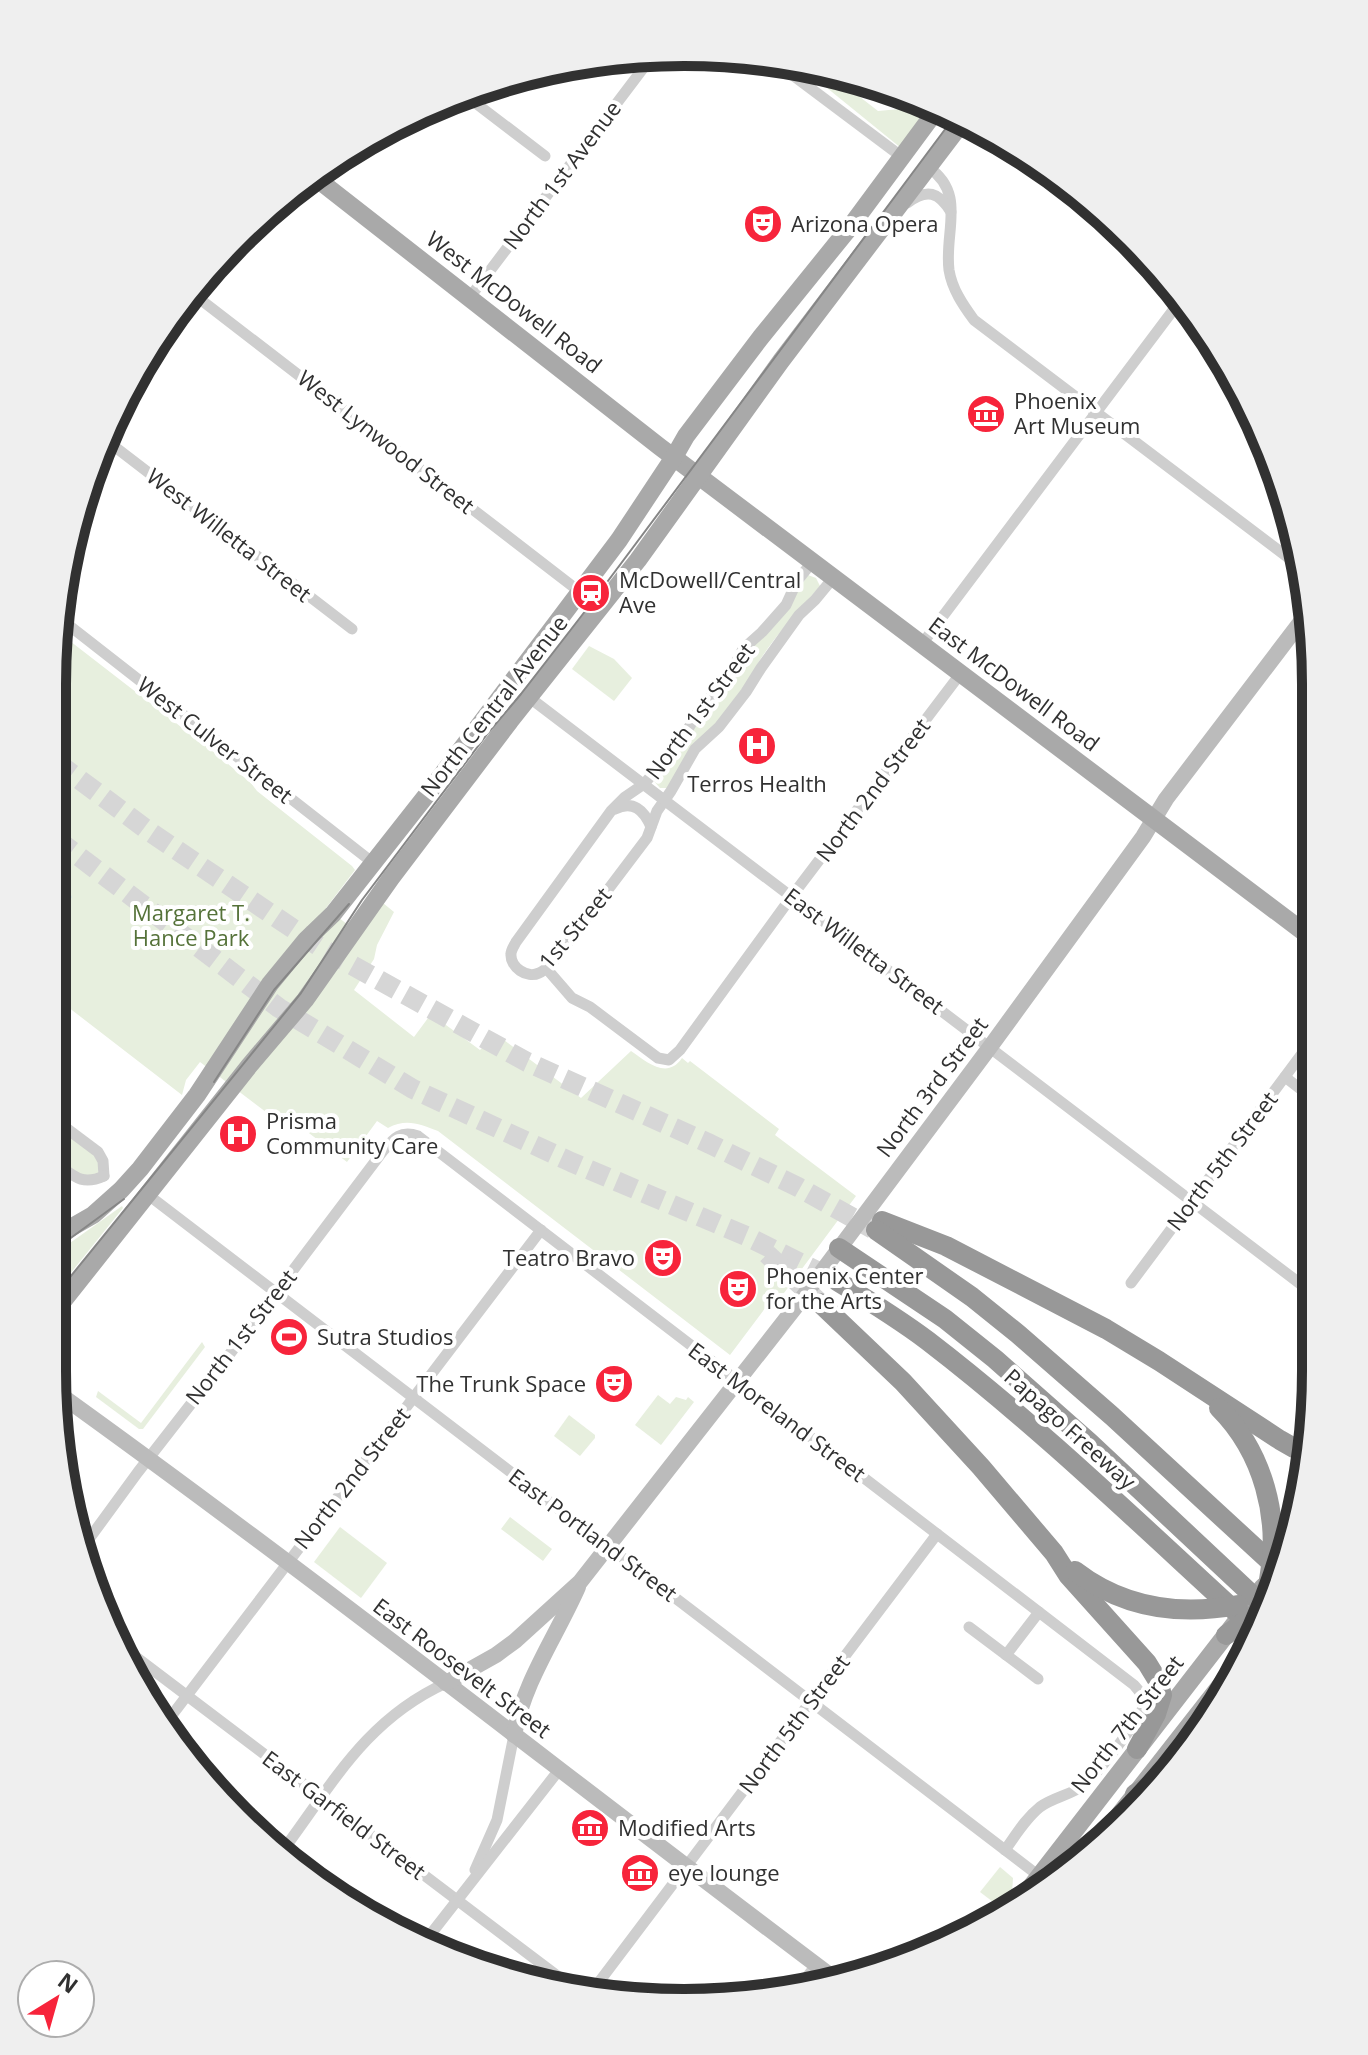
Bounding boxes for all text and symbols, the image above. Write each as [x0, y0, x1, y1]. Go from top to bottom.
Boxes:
street label: North 1st Avenue [495, 94, 627, 255]
theatre icon: Arizona Opera [742, 203, 784, 245]
place label: Arizona Opera [791, 208, 939, 238]
street label: West McDowell Road [421, 223, 609, 379]
street label: West Lynwood Street [292, 363, 481, 520]
place label: Phoenix Art Museum [1014, 385, 1140, 440]
museum icon: Phoenix Art Museum [965, 393, 1007, 435]
street label: West Willetta Street [141, 460, 318, 608]
place label: McDowell/Central Ave [619, 564, 801, 619]
station icon: McDowell/Central Ave [570, 572, 612, 614]
street label: North Central Avenue [413, 608, 574, 802]
street label: East McDowell Road [923, 609, 1106, 757]
street label: North 1st Street [638, 636, 761, 785]
street label: West Culver Street [132, 669, 299, 809]
street label: North 2nd Street [808, 711, 936, 867]
hospital icon: Terros Health [736, 725, 778, 767]
place label: Terros Health [687, 768, 827, 798]
street label: 1st Street [531, 880, 617, 975]
street label: East Willetta Street [779, 880, 951, 1020]
park label: Margaret T. Hance Park [132, 897, 250, 952]
street label: North 3rd Street [869, 1010, 994, 1163]
street label: North 5th Street [1159, 1085, 1283, 1236]
place label: Prisma Community Care [266, 1105, 438, 1160]
hospital icon: Prisma Community Care [217, 1113, 259, 1155]
theatre icon: Teatro Bravo [642, 1237, 684, 1279]
place label: Teatro Bravo [503, 1242, 635, 1272]
place label: Phoenix Center for the Arts [766, 1260, 923, 1315]
street label: North 1st Street [178, 1262, 303, 1410]
theatre icon: Phoenix Center for the Arts [717, 1268, 759, 1310]
sports icon: Sutra Studios [268, 1316, 310, 1358]
place label: Sutra Studios [317, 1321, 453, 1351]
street label: East Moreland Street [683, 1335, 873, 1488]
street label: Papago Freeway [998, 1361, 1144, 1496]
theatre icon: The Trunk Space [593, 1363, 635, 1405]
place label: The Trunk Space [416, 1368, 586, 1398]
street label: North 2nd Street [286, 1400, 416, 1555]
street label: East Portland Street [503, 1461, 684, 1608]
street label: East Roosevelt Street [368, 1590, 558, 1744]
street label: North 5th Street [731, 1648, 855, 1799]
street label: North 7th Street [1063, 1648, 1190, 1798]
street label: East Garfield Street [257, 1743, 432, 1886]
museum icon: Modified Arts [569, 1807, 611, 1849]
place label: Modified Arts [618, 1812, 756, 1842]
museum icon: eye lounge [619, 1852, 661, 1894]
place label: eye lounge [668, 1857, 780, 1887]
north arrow [16, 1959, 96, 2039]
text: N [52, 1965, 85, 2000]

